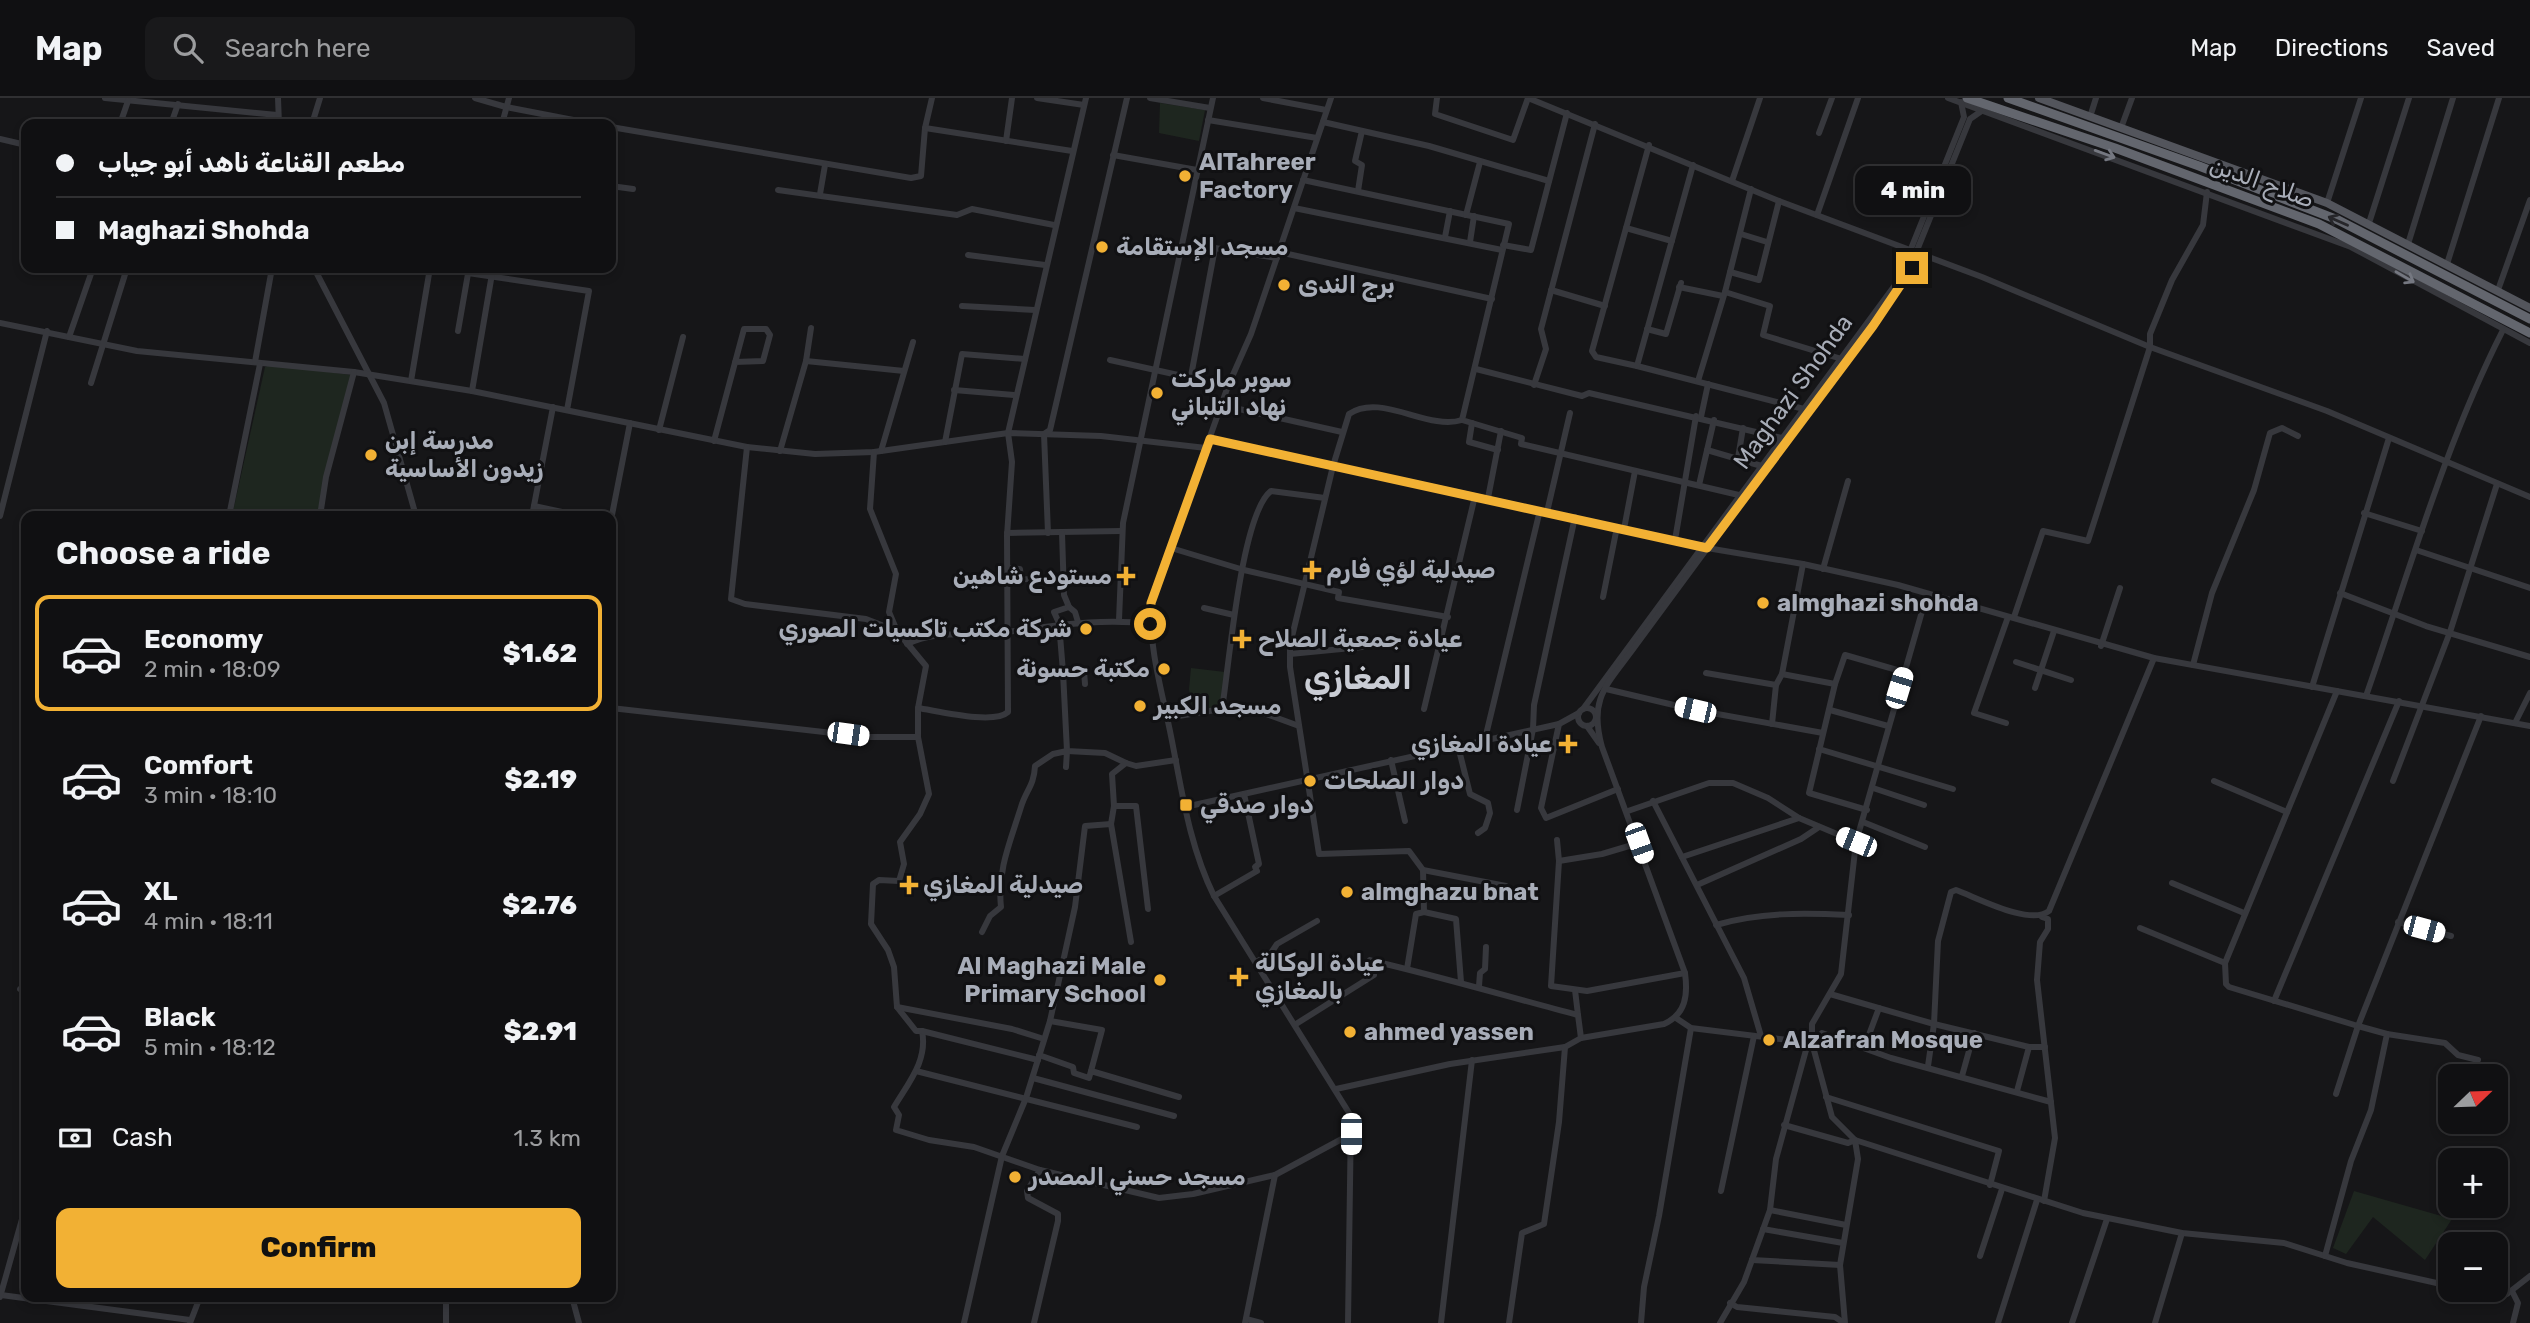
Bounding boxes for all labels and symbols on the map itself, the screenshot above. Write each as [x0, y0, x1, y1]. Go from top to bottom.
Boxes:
place label: AlTahreer Factory [1199, 148, 1316, 204]
one-way arrow [2093, 149, 2115, 161]
street label: صلاح الدين [2206, 150, 2318, 216]
callout: 4 min [1854, 166, 1970, 216]
marker: AlTahreer Factory [1177, 168, 1193, 184]
one-way arrow [2328, 214, 2350, 227]
place label: مسجد الإستقامة [1116, 233, 1289, 261]
marker: مسجد الإستقامة [1094, 239, 1110, 255]
route end [1896, 252, 1928, 284]
place label: برج الندى [1298, 271, 1395, 302]
one-way arrow [2395, 271, 2415, 285]
marker: برج الندى [1276, 277, 1292, 293]
street label: Maghazi Shohda [1728, 309, 1858, 475]
place label: سوبر ماركت نهاد التلباني [1171, 365, 1292, 426]
marker: سوبر ماركت نهاد التلباني [1149, 385, 1165, 401]
place label: مدرسة إبن زيدون الأساسية [385, 427, 543, 483]
marker: مدرسة إبن زيدون الأساسية [363, 447, 379, 463]
place label: صيدلية لؤي فارم [1326, 556, 1495, 587]
place label: مستودع شاهين [953, 562, 1112, 593]
marker: صيدلية لؤي فارم [1304, 562, 1320, 578]
marker: مستودع شاهين [1118, 568, 1134, 584]
place label: almghazi shohda [1777, 589, 1979, 617]
marker: almghazi shohda [1755, 595, 1771, 611]
route start [1134, 608, 1166, 640]
place label: شركة مكتب تاكسيات الصوري [778, 615, 1072, 646]
marker: شركة مكتب تاكسيات الصوري [1078, 621, 1094, 637]
place label: عيادة جمعية الصلاح [1258, 625, 1462, 656]
marker: عيادة جمعية الصلاح [1232, 629, 1252, 649]
place label: مكتبة حسونة [1016, 655, 1150, 683]
district label: المغازي [1304, 659, 1412, 701]
marker: مكتبة حسونة [1156, 661, 1172, 677]
car [1883, 665, 1916, 711]
place label: مسجد الكبير [1152, 692, 1281, 720]
car [1673, 695, 1718, 725]
marker: مسجد الكبير [1132, 698, 1148, 714]
car [826, 721, 871, 747]
place label: عيادة المغازي [1411, 730, 1552, 761]
marker: عيادة المغازي [1558, 734, 1578, 754]
place label: دوار الصلحات [1324, 767, 1464, 795]
marker: دوار الصلحات [1302, 773, 1318, 789]
place label: دوار صدقي [1200, 791, 1314, 824]
marker: دوار صدقي [1178, 797, 1194, 813]
car [1622, 820, 1657, 866]
car [1833, 824, 1880, 860]
place label: صيدلية المغازي [923, 871, 1083, 902]
marker: صيدلية المغازي [901, 877, 917, 893]
place label: almghazu bnat [1361, 878, 1539, 906]
marker: almghazu bnat [1339, 884, 1355, 900]
car [2401, 913, 2448, 945]
place label: عيادة الوكالة بالمغازي [1255, 949, 1384, 1008]
place label: Al Maghazi Male Primary School [957, 952, 1146, 1008]
marker: عيادة الوكالة بالمغازي [1229, 967, 1249, 987]
marker: Al Maghazi Male Primary School [1152, 972, 1168, 988]
place label: ahmed yassen [1364, 1018, 1534, 1046]
marker: ahmed yassen [1342, 1024, 1358, 1040]
place label: Alzafran Mosque [1783, 1026, 1983, 1054]
marker: Alzafran Mosque [1761, 1032, 1777, 1048]
north arrow [2438, 1064, 2508, 1134]
car [1341, 1113, 1362, 1155]
place label: مسجد حسني المصدر [1027, 1163, 1246, 1196]
marker: مسجد حسني المصدر [1007, 1169, 1023, 1185]

